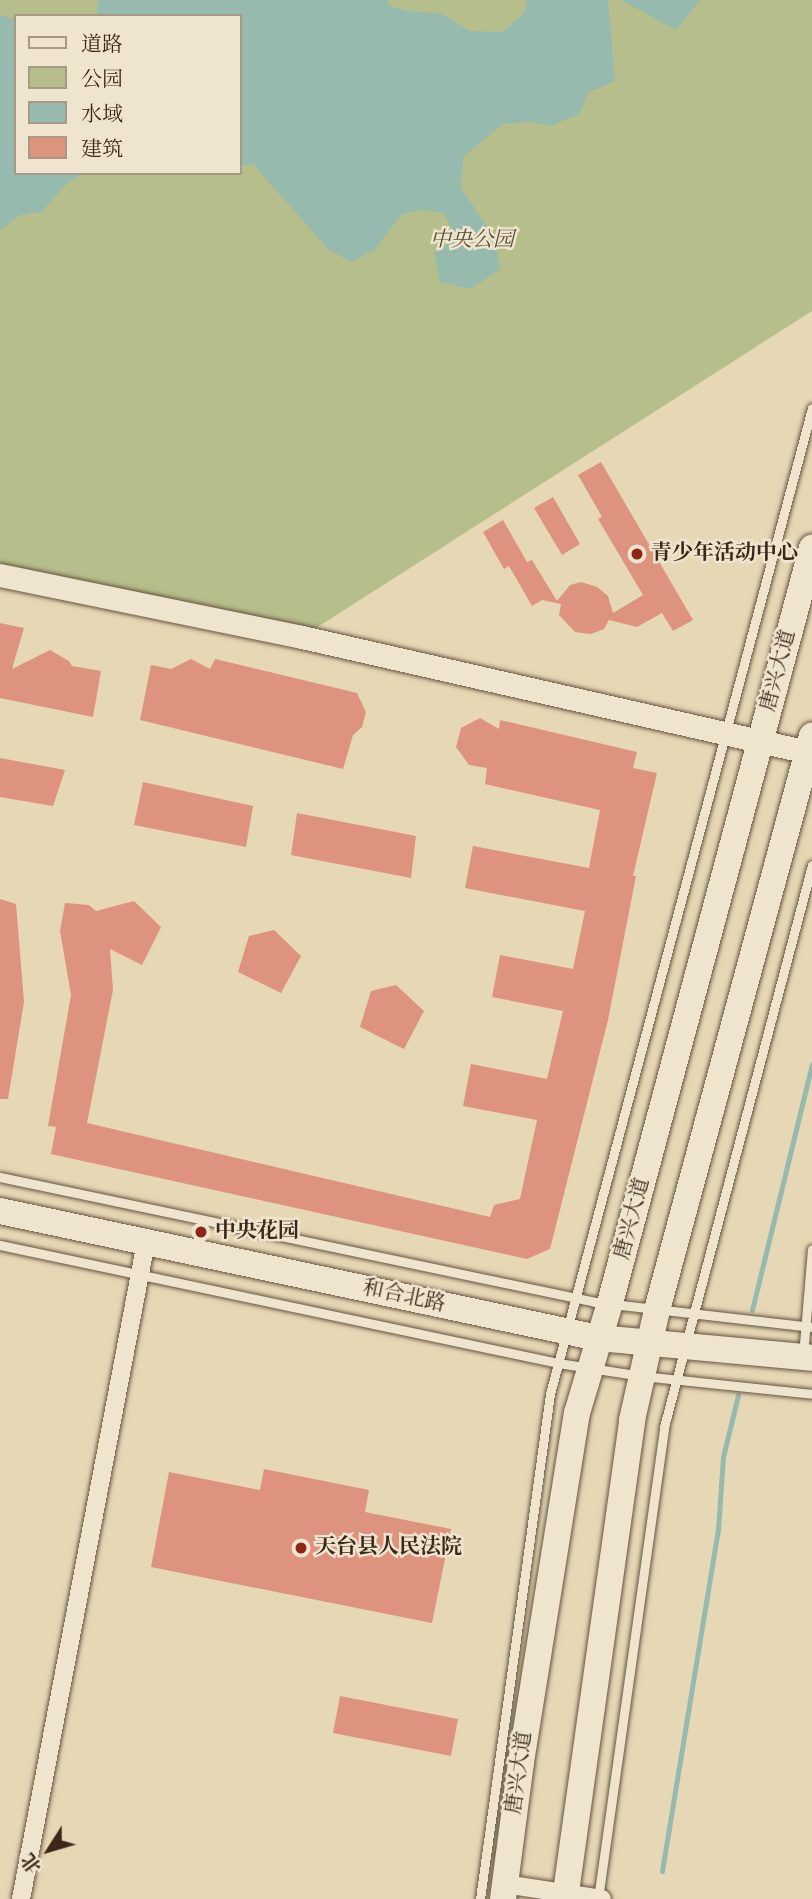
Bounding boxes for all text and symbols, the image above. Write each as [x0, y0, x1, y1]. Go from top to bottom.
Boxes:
legend [14, 14, 242, 175]
text: 道路 [81, 32, 123, 59]
text: 公园 [81, 67, 123, 94]
text: 水域 [81, 102, 123, 129]
text: 建筑 [81, 137, 123, 164]
park label: 中央公园 [430, 228, 514, 254]
place label: 青少年活动中心 [651, 541, 798, 567]
marker: 青少年活动中心 [629, 546, 645, 562]
street label: 唐兴大道 [756, 627, 802, 715]
street label: 唐兴大道 [610, 1175, 656, 1263]
place label: 中央花园 [215, 1219, 299, 1245]
marker: 中央花园 [193, 1224, 209, 1240]
street label: 和合北路 [360, 1276, 448, 1318]
place label: 天台县人民法院 [315, 1535, 462, 1561]
marker: 天台县人民法院 [293, 1540, 309, 1556]
street label: 唐兴大道 [502, 1730, 538, 1816]
north arrow [14, 1815, 84, 1885]
text: 北 [17, 1848, 48, 1877]

